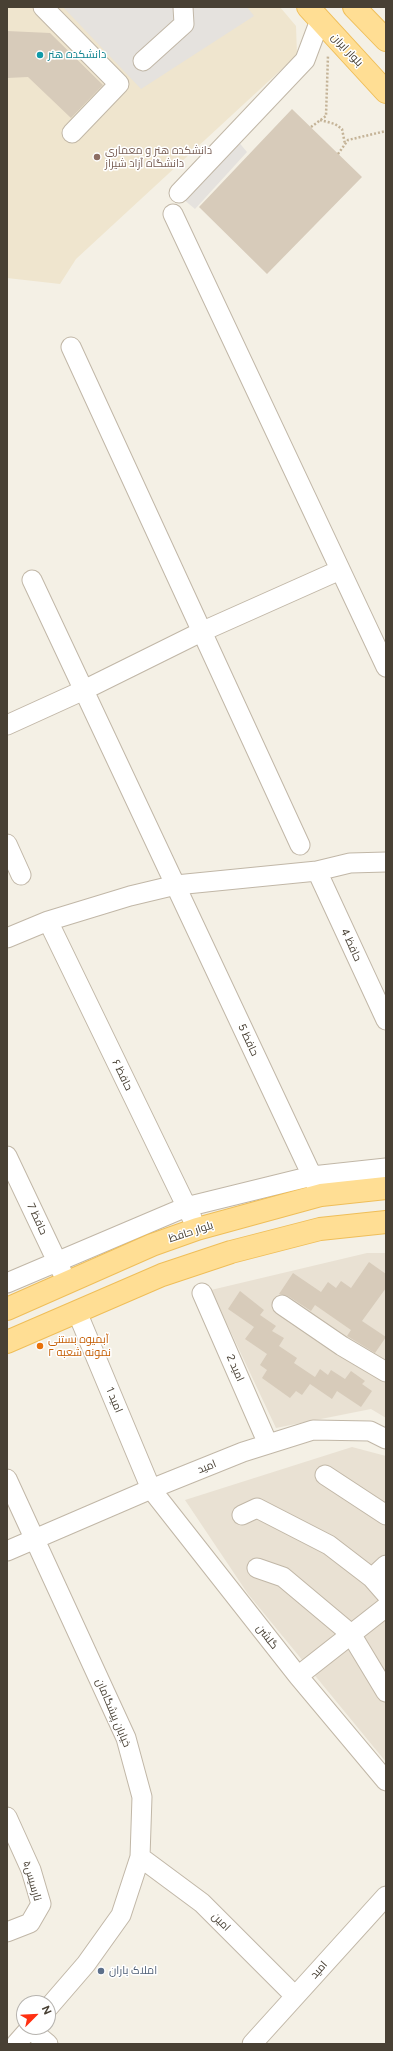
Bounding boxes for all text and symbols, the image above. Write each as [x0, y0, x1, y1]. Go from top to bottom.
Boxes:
street label: بلوار ایران [328, 31, 366, 69]
place label: دانشکده هنر [48, 48, 106, 62]
marker: دانشکده هنر [35, 50, 45, 60]
place label: دانشکده هنر و معماری دانشگاه آزاد شیراز [105, 144, 212, 170]
marker: دانشکده هنر و معماری دانشگاه آزاد شیراز [92, 152, 102, 162]
street label: حافظ 4 [338, 927, 364, 963]
street label: حافظ 5 [235, 1022, 261, 1058]
street label: حافظ ۶ [109, 1057, 135, 1093]
street label: حافظ 7 [24, 1201, 50, 1237]
street label: بلوار حافظ [167, 1219, 215, 1245]
place label: آبمیوه بستنی نمونه شعبه ۲ [48, 1333, 111, 1359]
marker: آبمیوه بستنی نمونه شعبه ۲ [35, 1341, 45, 1351]
street label: امید 2 [223, 1353, 247, 1383]
street label: امید 1 [103, 1385, 125, 1415]
street label: امید [196, 1457, 218, 1477]
street label: گلشن [253, 1622, 281, 1652]
street label: خیابان پیشگامان [93, 1677, 133, 1749]
street label: نارسیس۵ [20, 1859, 44, 1903]
street label: امین [209, 1910, 233, 1934]
street label: امید [308, 1958, 330, 1982]
place label: املاک باران [109, 1964, 157, 1978]
marker: املاک باران [96, 1966, 106, 1976]
north arrow [16, 1995, 56, 2035]
text: N [39, 2004, 54, 2017]

